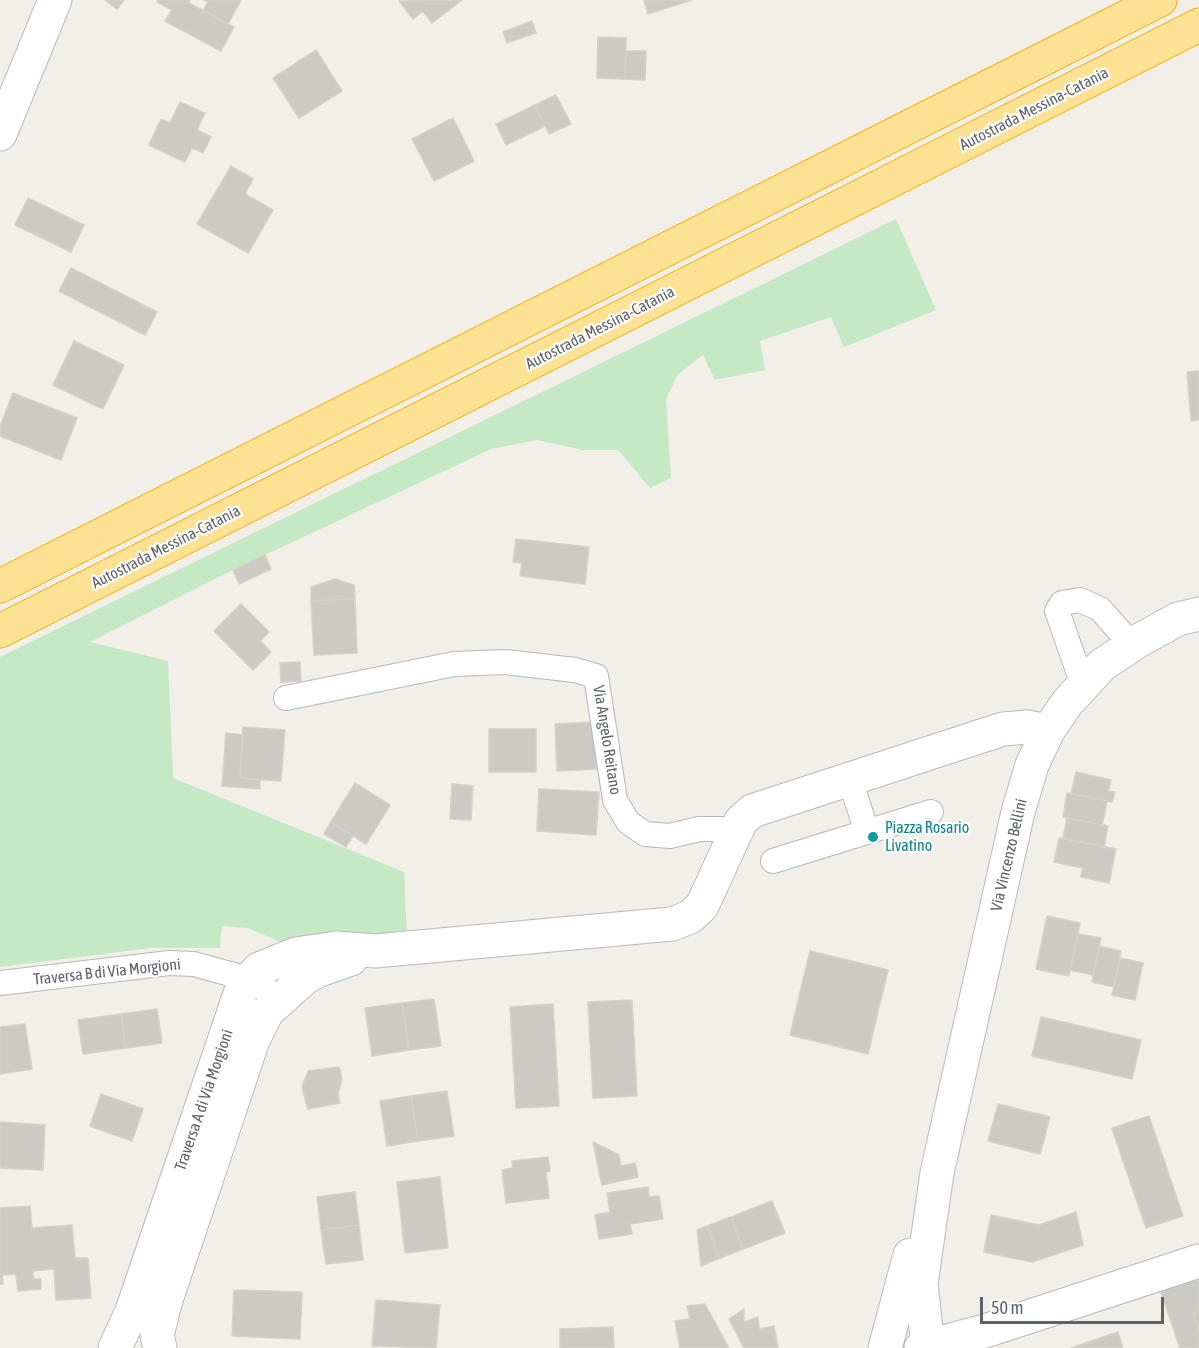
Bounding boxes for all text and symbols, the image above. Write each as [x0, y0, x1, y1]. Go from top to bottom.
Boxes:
street label: Autostrada Messina-Catania [956, 63, 1112, 155]
street label: Autostrada Messina-Catania [522, 282, 678, 374]
street label: Autostrada Messina-Catania [88, 501, 244, 593]
street label: Via Angelo Reitano [589, 684, 625, 796]
street label: Via Vincenzo Bellini [987, 797, 1031, 913]
place label: Piazza Rosario Livatino [885, 818, 969, 856]
marker: Piazza Rosario Livatino [866, 830, 880, 844]
street label: Traversa B di Via Morgioni [32, 955, 182, 989]
street label: Traversa A di Via Morgioni [171, 1027, 237, 1173]
scale bar [983, 1285, 1168, 1323]
text: 50 m [991, 1297, 1023, 1318]

